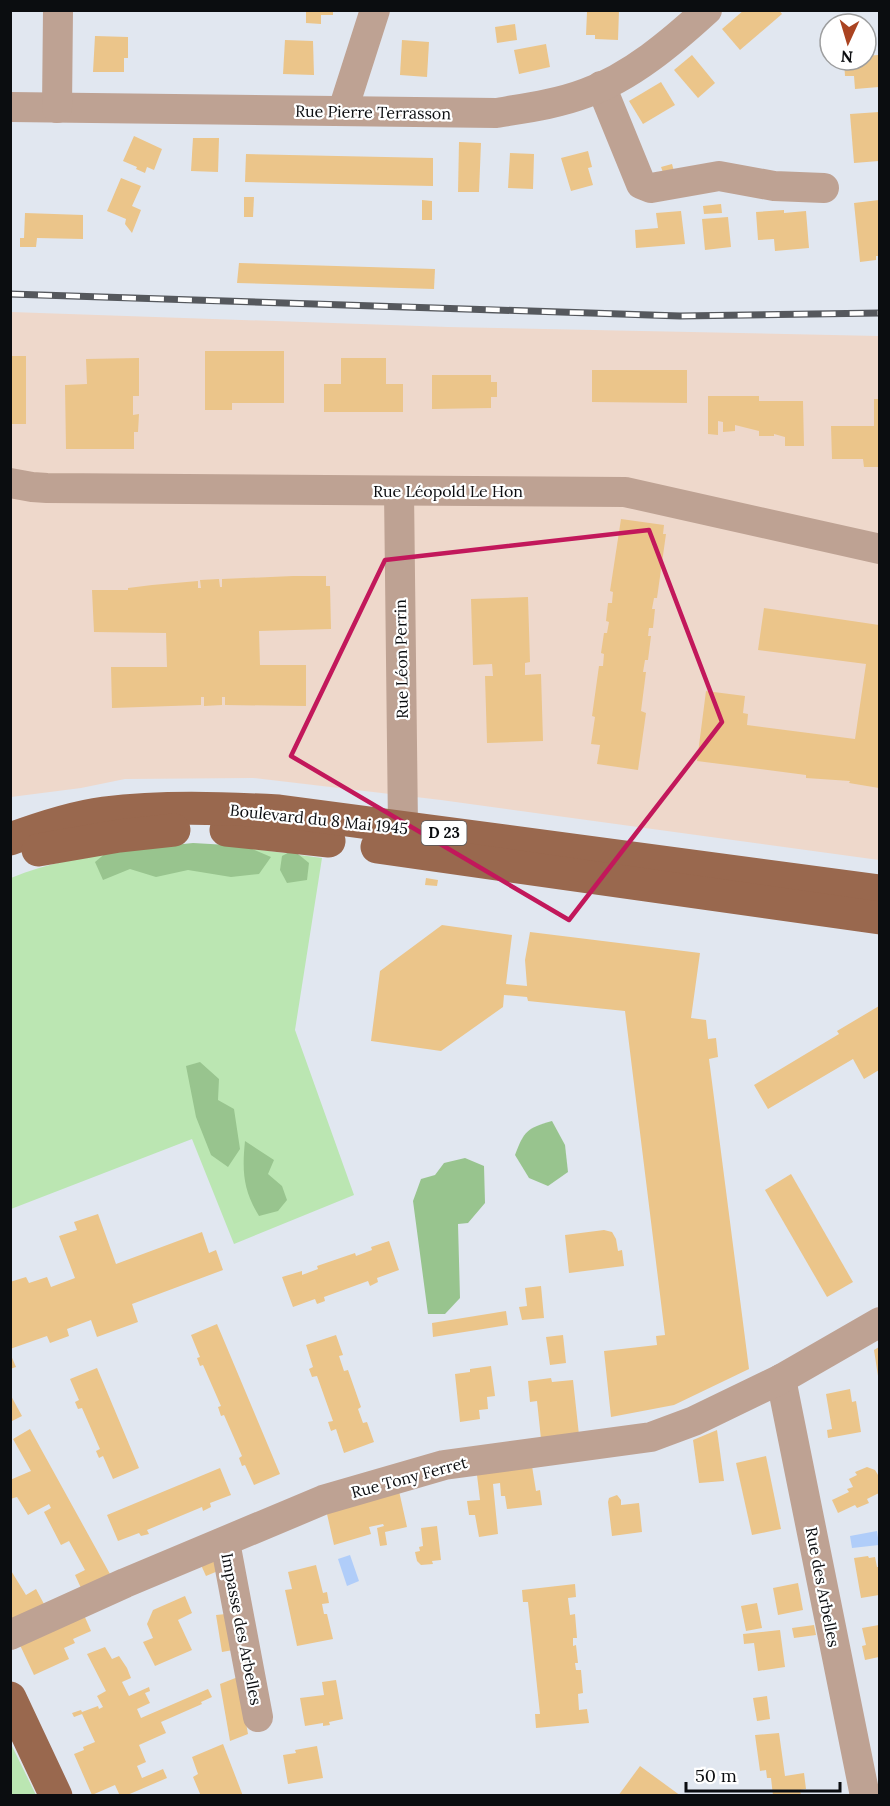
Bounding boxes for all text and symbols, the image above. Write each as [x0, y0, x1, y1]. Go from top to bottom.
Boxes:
north arrow [818, 12, 878, 72]
text: N [840, 47, 854, 67]
street label: Rue Pierre Terrasson [295, 101, 451, 123]
street label: Rue Léopold Le Hon [373, 481, 523, 501]
street label: Rue Léon Perrin [390, 599, 412, 719]
street label: Boulevard du 8 Mai 1945 [229, 800, 409, 838]
road number: D 23 [422, 821, 466, 845]
street label: Rue Tony Ferret [349, 1452, 470, 1502]
street label: Rue des Arbelles [802, 1525, 844, 1649]
street label: Impasse des Arbelles [217, 1551, 267, 1707]
scale bar [686, 1755, 840, 1793]
text: 50 m [695, 1764, 737, 1787]

